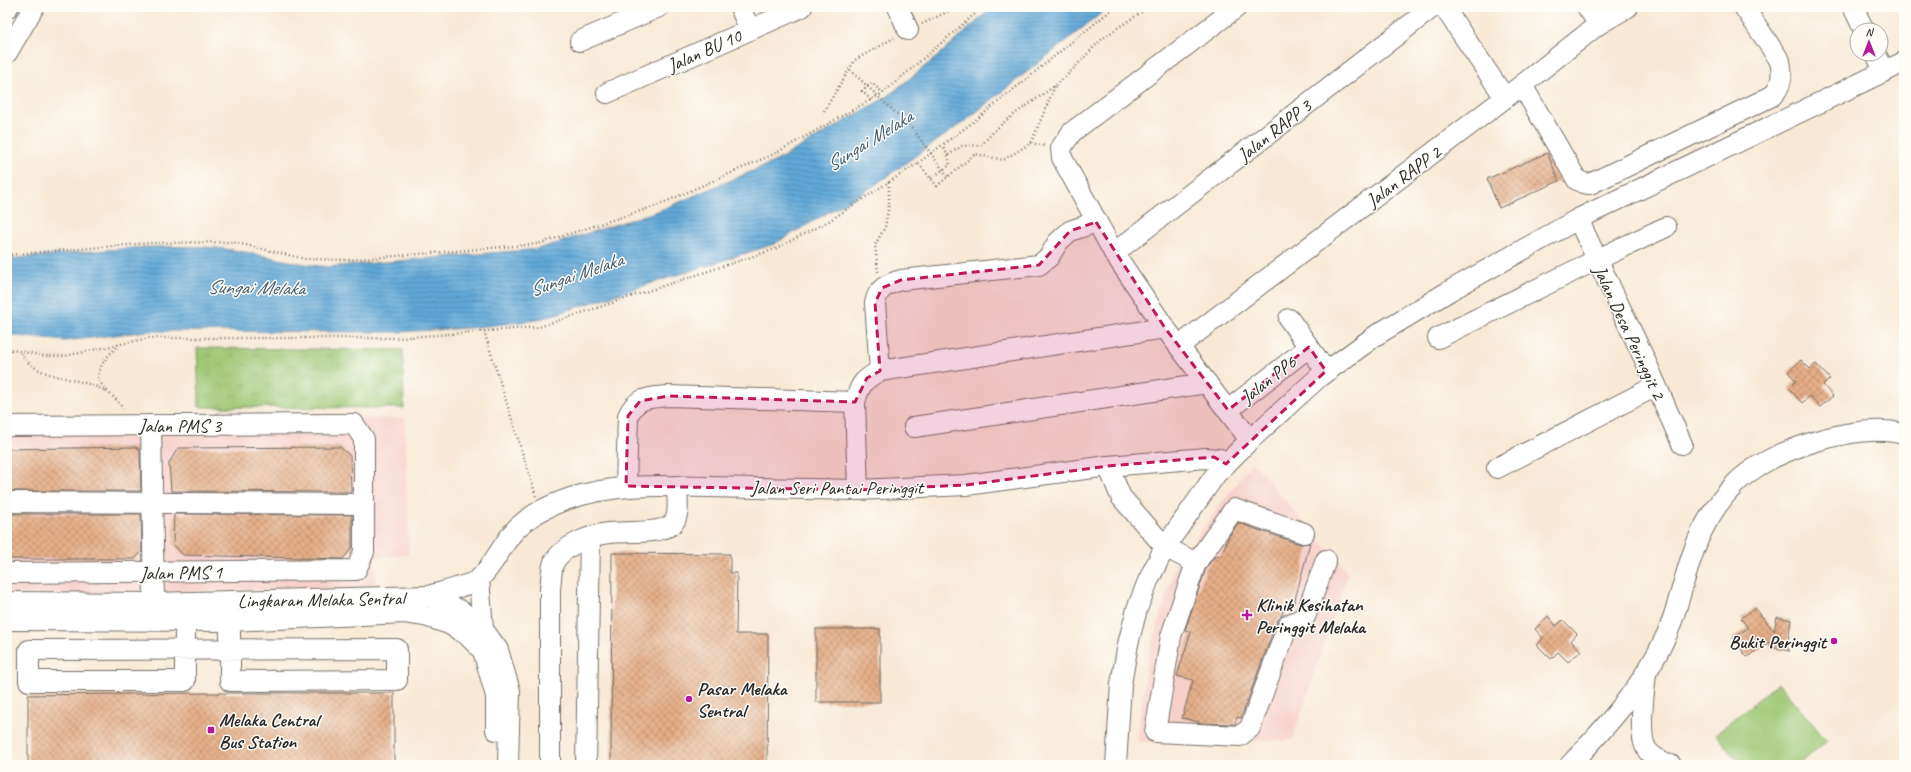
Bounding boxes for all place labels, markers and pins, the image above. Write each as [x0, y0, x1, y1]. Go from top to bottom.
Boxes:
place label: Klinik Kesihatan Peringgit Melaka [1256, 593, 1367, 639]
marker: Klinik Kesihatan Peringgit Melaka [1241, 609, 1253, 621]
place label: Bukit Peringgit [1729, 630, 1828, 654]
marker: Bukit Peringgit [1829, 636, 1839, 646]
place label: Pasar Melaka Sentral [697, 677, 788, 723]
marker: Pasar Melaka Sentral [684, 694, 694, 704]
place label: Melaka Central Bus Station [219, 708, 322, 754]
marker: Melaka Central Bus Station [206, 725, 216, 735]

